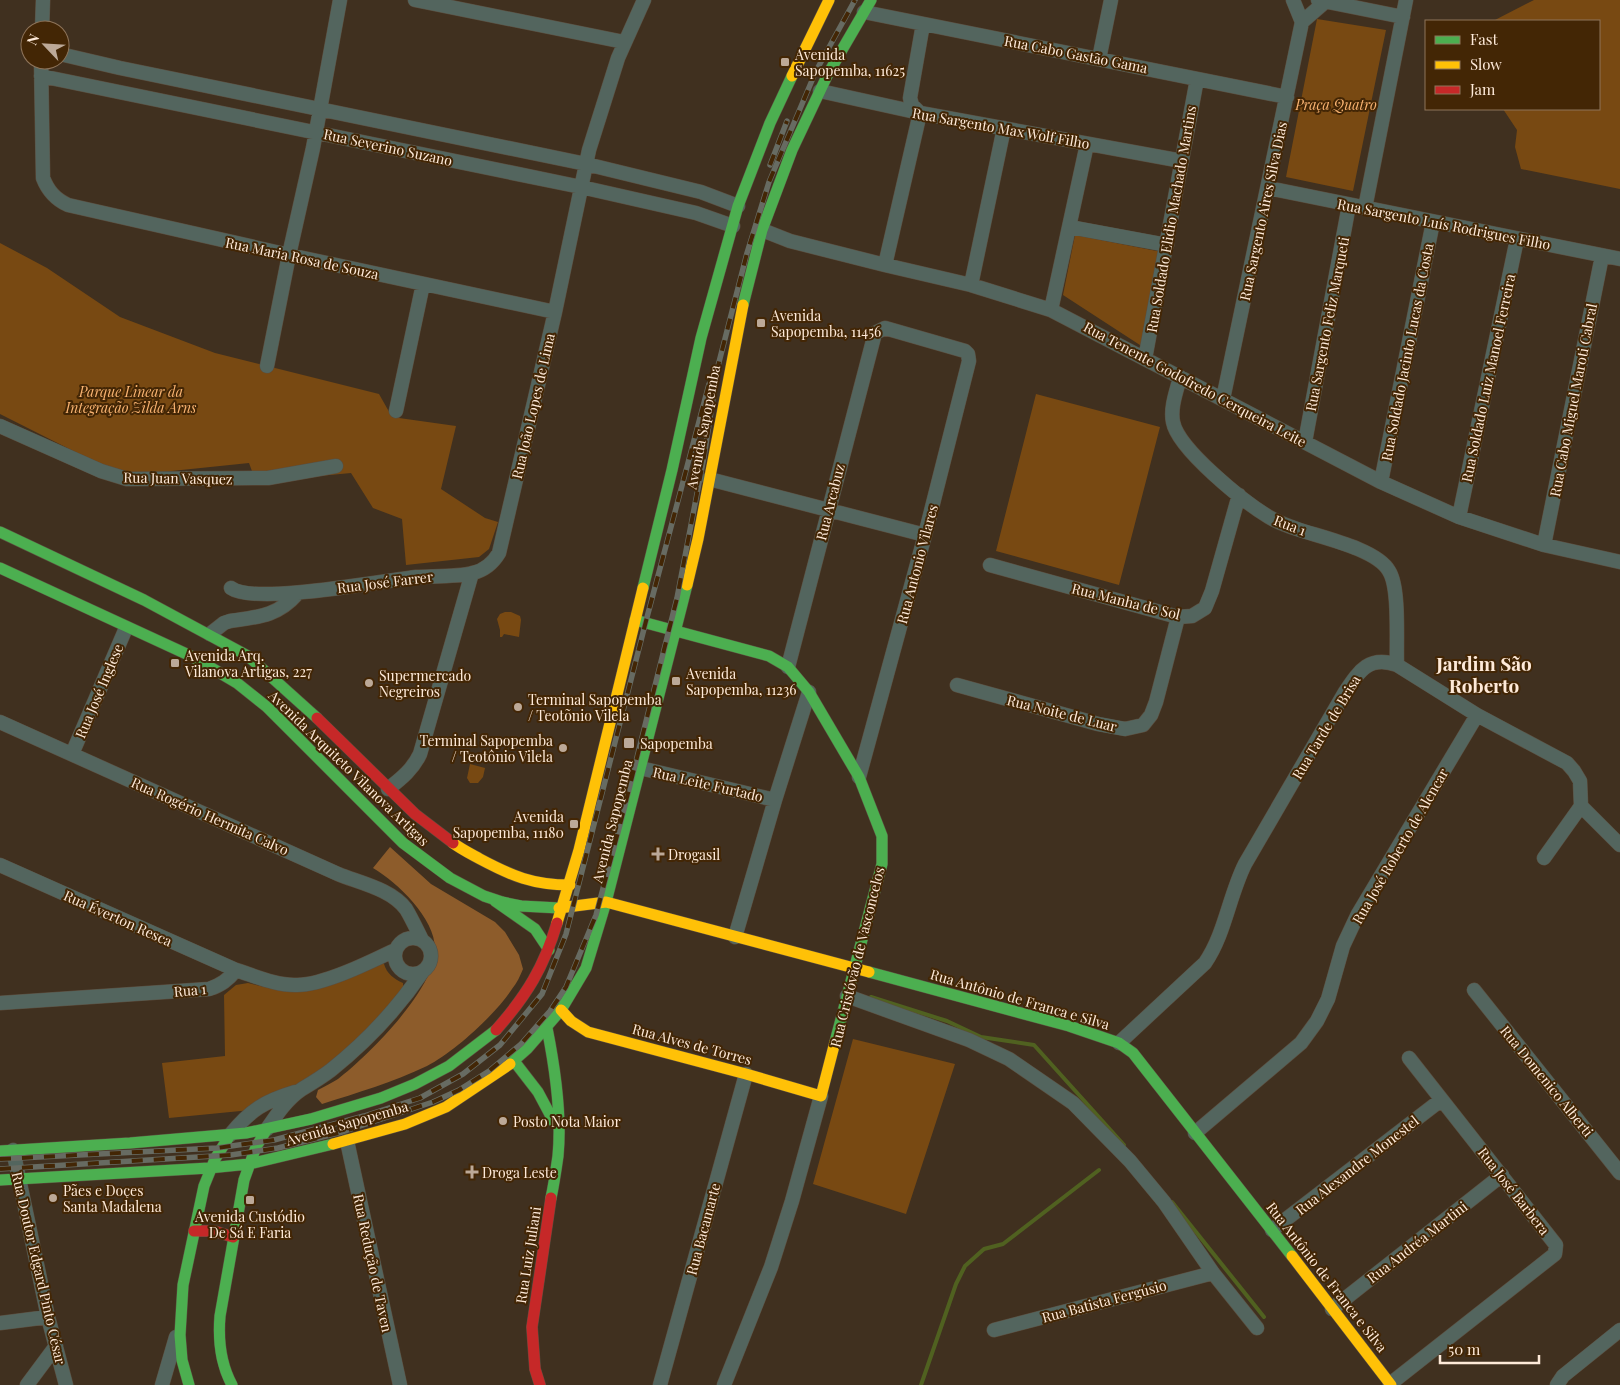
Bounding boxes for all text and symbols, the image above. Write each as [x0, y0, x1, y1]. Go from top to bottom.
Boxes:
north arrow [20, 20, 70, 70]
legend [1425, 20, 1600, 110]
text: Fast [1470, 29, 1499, 49]
text: N [22, 31, 44, 48]
street label: Rua Cabo Gastão Gama [1003, 31, 1149, 77]
place label: Avenida Sapopemba, 11625 [794, 45, 905, 80]
text: Slow [1470, 54, 1502, 74]
marker: Avenida Sapopemba, 11625 [779, 56, 791, 68]
text: Jam [1469, 79, 1496, 99]
park label: Praça Quatro [1294, 95, 1377, 114]
street label: Rua Sargento Max Wolf Filho [911, 103, 1091, 153]
street label: Rua Soldado Elidio Machado Martins [1142, 104, 1200, 334]
street label: Rua Sargento Aires Silva Dias [1235, 120, 1291, 302]
street label: Rua Severino Suzano [322, 124, 454, 170]
street label: Rua Sargento Luís Rodrigues Filho [1336, 194, 1553, 254]
street label: Rua Maria Rosa de Souza [224, 232, 380, 284]
street label: Rua Sargento Feliz Marqueti [1301, 235, 1353, 413]
street label: Rua Soldado Jacinto Lucas da Costa [1377, 242, 1437, 462]
street label: Rua Soldado Luiz Manoel Ferreira [1457, 272, 1519, 484]
street label: Rua Cabo Miguel Maroti Cabral [1545, 302, 1601, 498]
place label: Avenida Sapopemba, 11456 [770, 306, 881, 341]
marker: Avenida Sapopemba, 11456 [755, 317, 767, 329]
street label: Rua Tenente Godofredo Cerqueira Leite [1080, 317, 1310, 451]
street label: Rua João Lopes de Lima [507, 331, 559, 481]
street label: Avenida Sapopemba [681, 363, 724, 492]
park label: Parque Linear da Integração Zilda Arns [65, 382, 197, 417]
street label: Rua Arcabuz [811, 461, 849, 542]
street label: Rua Juan Vasquez [123, 468, 233, 488]
street label: Rua Antonio Vilares [892, 502, 942, 626]
street label: Rua 1 [1271, 510, 1309, 540]
street label: Rua José Farrer [336, 567, 435, 597]
street label: Rua Manha de Sol [1070, 578, 1182, 624]
street label: Rua José Inglese [71, 641, 127, 741]
place label: Avenida Arq. Vilanova Artigas, 227 [184, 646, 312, 681]
district label: Jardim São Roberto [1435, 650, 1532, 698]
marker: Avenida Arq. Vilanova Artigas, 227 [169, 657, 181, 669]
place label: Avenida Sapopemba, 11236 [685, 664, 797, 699]
place label: Supermercado Negreiros [379, 666, 472, 701]
street label: Rua Tarde de Brisa [1287, 671, 1365, 783]
marker: Avenida Sapopemba, 11236 [670, 675, 682, 687]
marker: Supermercado Negreiros [363, 677, 375, 689]
street label: Avenida Arquiteto Vilanova Artigas [264, 685, 433, 850]
place label: Terminal Sapopemba / Teotõnio Vilela [528, 690, 662, 725]
street label: Rua Noite de Luar [1005, 690, 1120, 736]
marker: Terminal Sapopemba / Teotõnio Vilela [512, 701, 524, 713]
place label: Terminal Sapopemba / Teotônio Vilela [419, 731, 553, 766]
place label: Sapopemba [640, 734, 713, 753]
marker: Sapopemba [622, 736, 636, 750]
marker: Terminal Sapopemba / Teotônio Vilela [557, 742, 569, 754]
street label: Avenida Sapopemba [587, 757, 637, 886]
street label: Rua Leite Furtado [651, 762, 765, 806]
street label: Rua José Roberto de Alencar [1348, 764, 1453, 927]
street label: Rua Rogério Hermita Calvo [128, 773, 292, 859]
place label: Avenida Sapopemba, 11180 [453, 807, 564, 842]
marker: Avenida Sapopemba, 11180 [568, 818, 580, 830]
place label: Drogasil [668, 845, 720, 864]
marker: Drogasil [652, 848, 664, 860]
street label: Rua Cristóvão de Vasconcelos [825, 865, 889, 1049]
street label: Rua Éverton Resca [61, 886, 175, 950]
street label: Rua Antônio de Franca e Silva [928, 964, 1112, 1034]
street label: Rua 1 [173, 979, 207, 1001]
street label: Rua Alves de Torres [630, 1019, 754, 1069]
street label: Rua Domenico Alberti [1496, 1021, 1598, 1141]
street label: Avenida Sapopemba [283, 1096, 410, 1150]
street label: Rua Alexandre Monestel [1292, 1111, 1422, 1219]
place label: Posto Nota Maior [513, 1112, 621, 1131]
marker: Posto Nota Maior [497, 1115, 509, 1127]
street label: Rua José Barbera [1474, 1143, 1554, 1239]
place label: Droga Leste [482, 1163, 557, 1182]
marker: Droga Leste [466, 1166, 478, 1178]
street label: Rua Doutor Edgard Pinto César [8, 1170, 71, 1367]
place label: Pães e Doçes Santa Madalena [63, 1181, 162, 1216]
street label: Rua Bacamarte [682, 1181, 724, 1277]
marker: Pães e Doçes Santa Madalena [47, 1192, 59, 1204]
street label: Rua Redução de Taven [349, 1192, 397, 1334]
marker: Avenida Custódio De Sá E Faria [244, 1194, 256, 1206]
street label: Rua Andréa Martini [1363, 1197, 1471, 1287]
street label: Rua Antônio de Franca e Silva [1262, 1198, 1392, 1356]
street label: Rua Luiz Juliani [511, 1205, 545, 1305]
place label: Avenida Custódio De Sá E Faria [194, 1207, 305, 1242]
street label: Rua Batista Fergúsio [1040, 1275, 1169, 1327]
scale bar [1440, 1332, 1539, 1364]
text: 50 m [1448, 1339, 1481, 1359]

